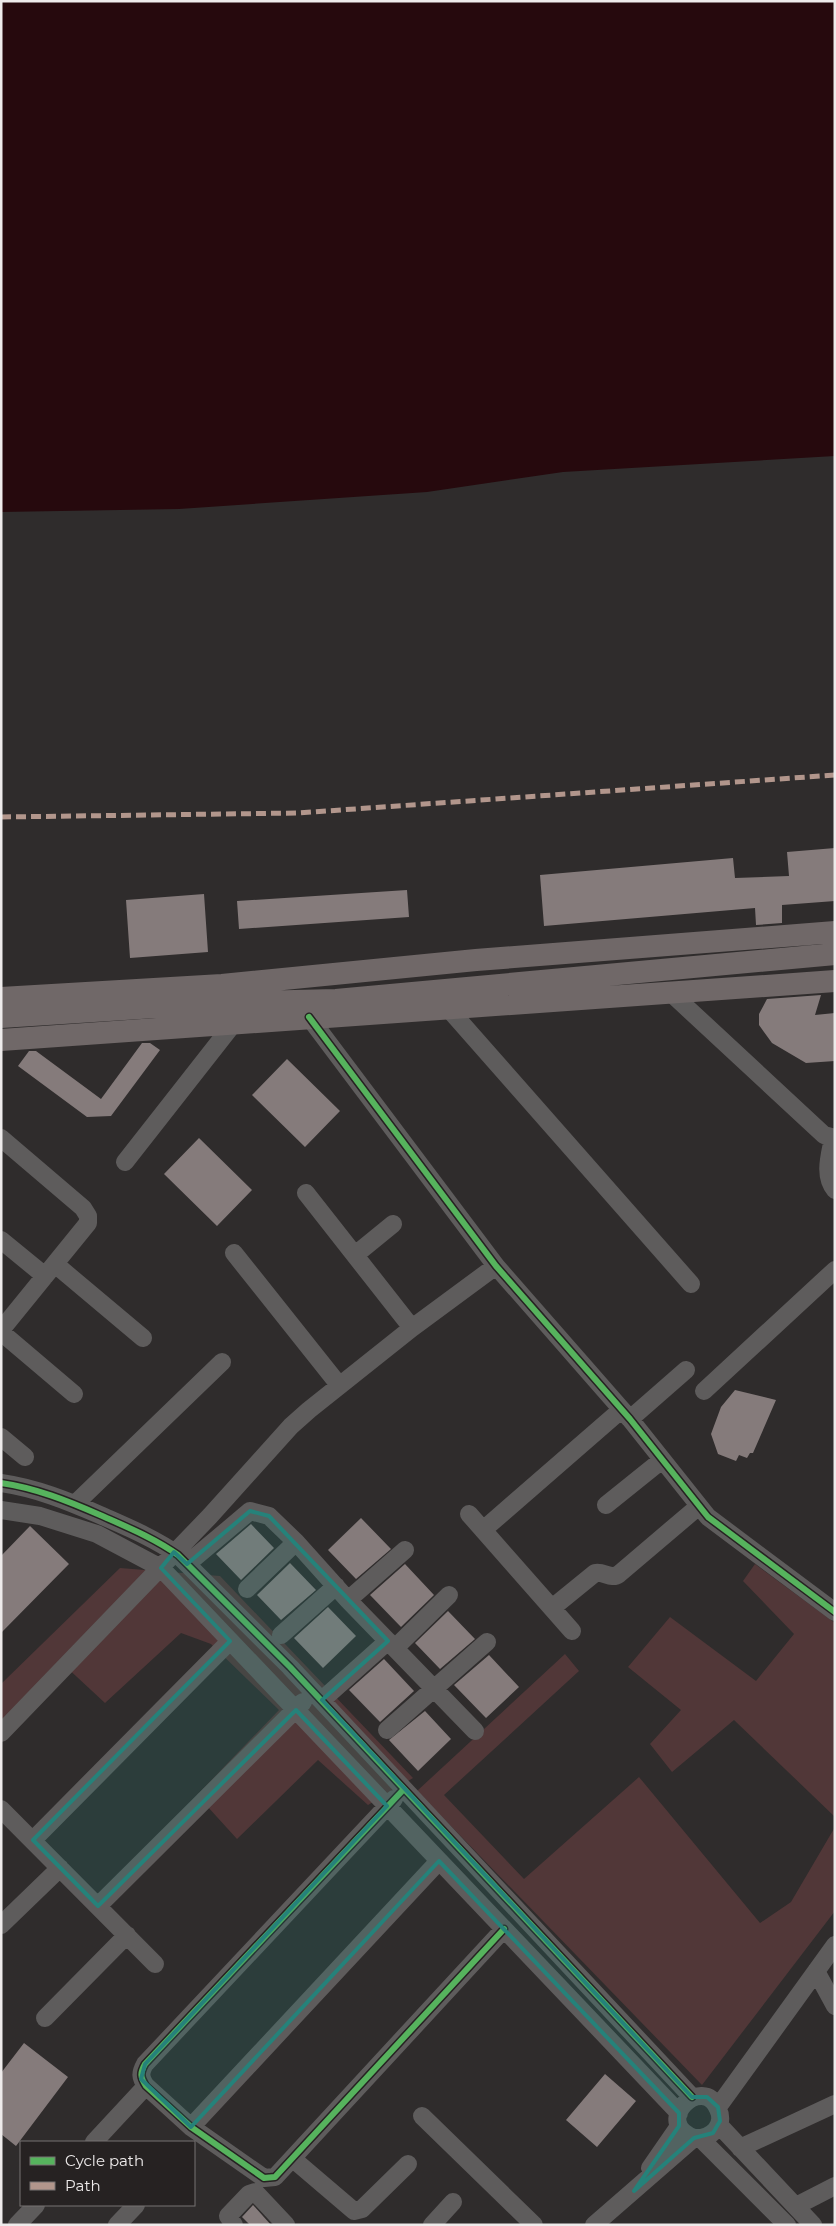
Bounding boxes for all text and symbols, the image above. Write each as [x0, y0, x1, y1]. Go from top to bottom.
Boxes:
legend [20, 2141, 195, 2206]
text: Cycle path [65, 2151, 144, 2170]
text: Path [65, 2176, 101, 2195]

